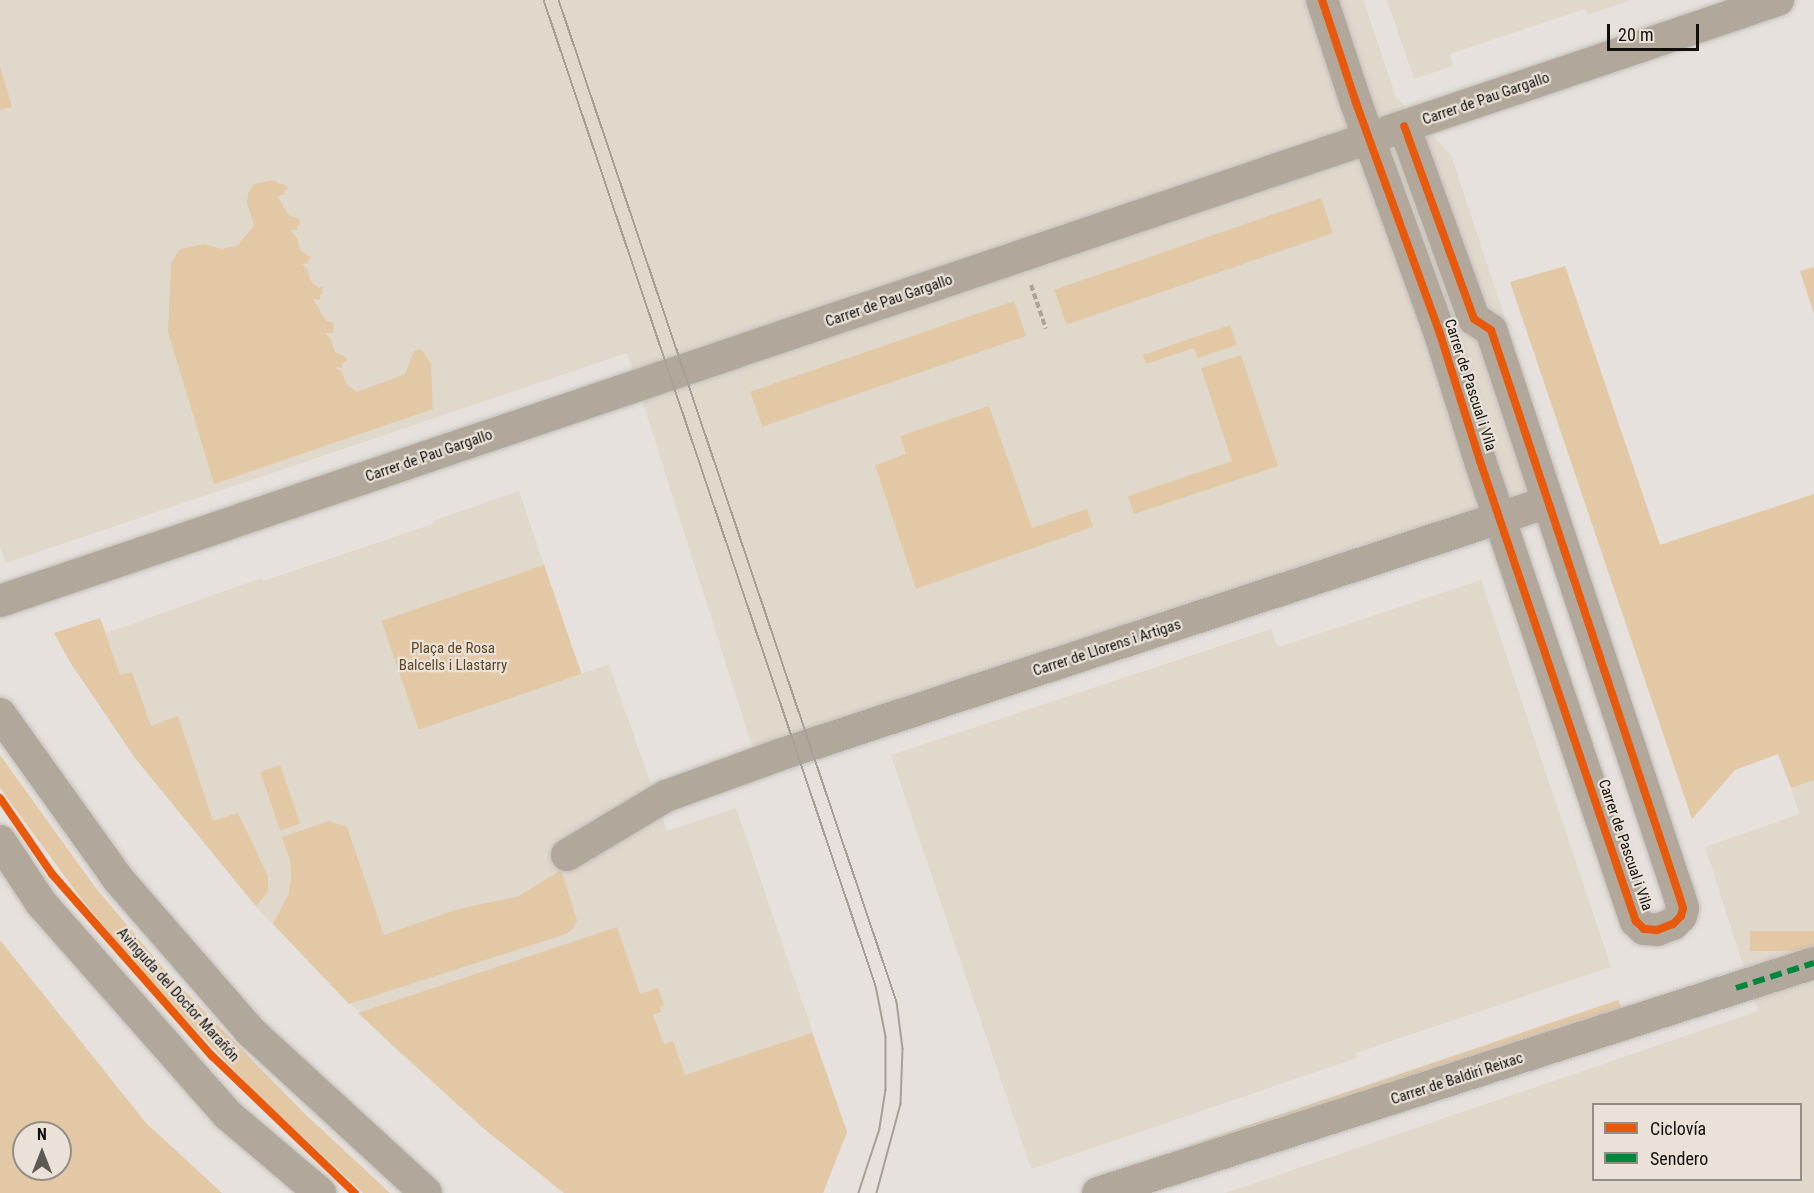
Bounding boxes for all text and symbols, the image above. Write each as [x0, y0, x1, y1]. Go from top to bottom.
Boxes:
scale bar [1610, 12, 1702, 50]
text: 20 m [1618, 24, 1653, 45]
street label: Carrer de Pau Gargallo [1420, 69, 1552, 129]
street label: Carrer de Pau Gargallo [823, 271, 955, 331]
street label: Carrer de Pascual i Vila [1440, 317, 1500, 453]
street label: Carrer de Pau Gargallo [363, 426, 495, 486]
street label: Carrer de Llorens i Artigas [1031, 616, 1183, 680]
park label: Plaça de Rosa Balcells i Llastarry [399, 639, 507, 674]
street label: Carrer de Pascual i Vila [1594, 777, 1656, 913]
street label: Avinguda del Doctor Marañón [113, 924, 243, 1066]
street label: Carrer de Baldiri Reixac [1389, 1049, 1525, 1109]
legend [1592, 1103, 1802, 1181]
text: Ciclovía [1650, 1118, 1706, 1139]
north arrow [12, 1121, 72, 1181]
text: N [37, 1125, 47, 1144]
text: Sendero [1650, 1148, 1708, 1169]

